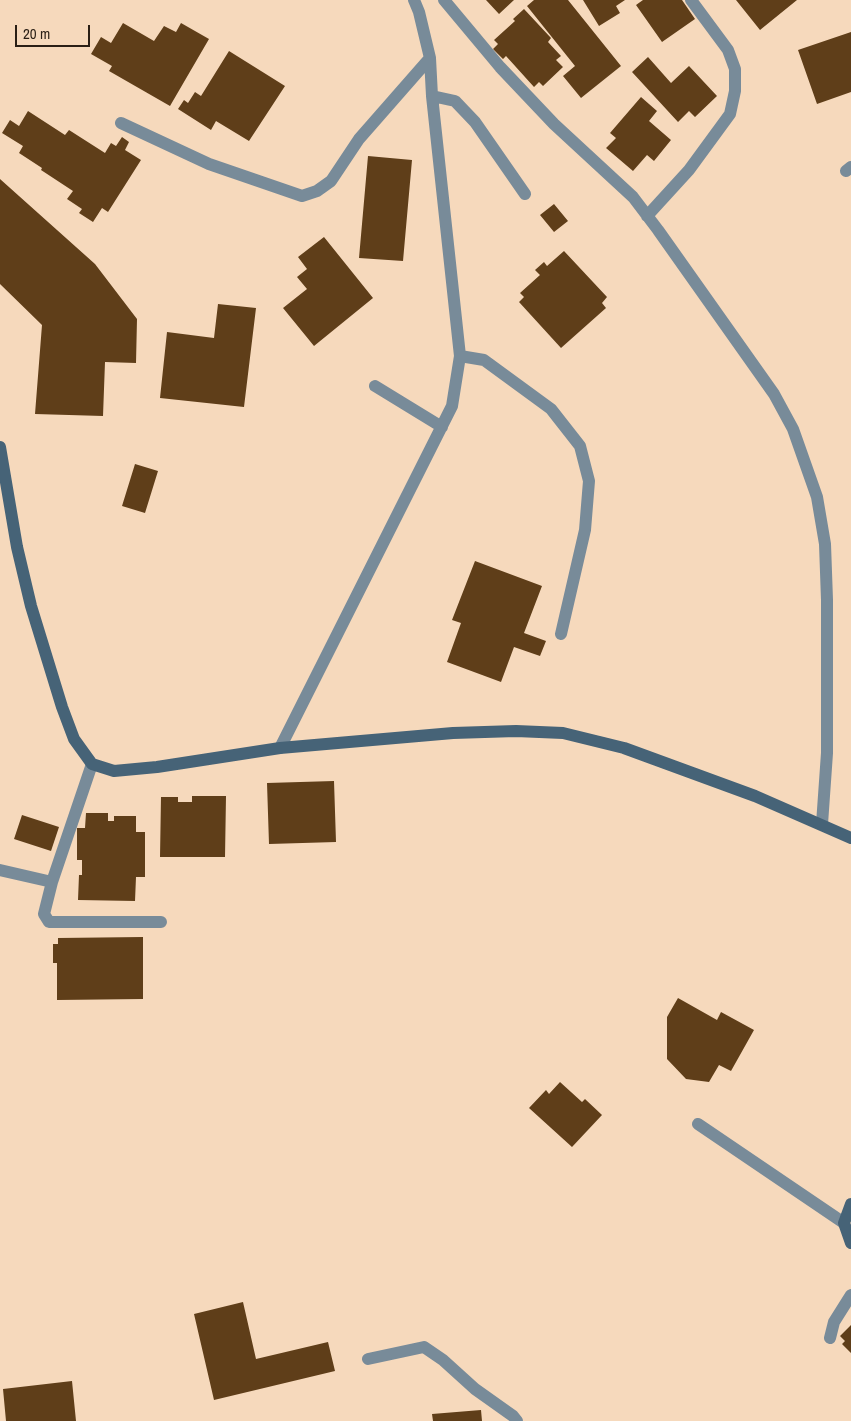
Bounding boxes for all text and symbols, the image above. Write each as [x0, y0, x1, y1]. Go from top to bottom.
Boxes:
scale bar [18, 15, 92, 47]
text: 20 m [23, 23, 50, 44]

